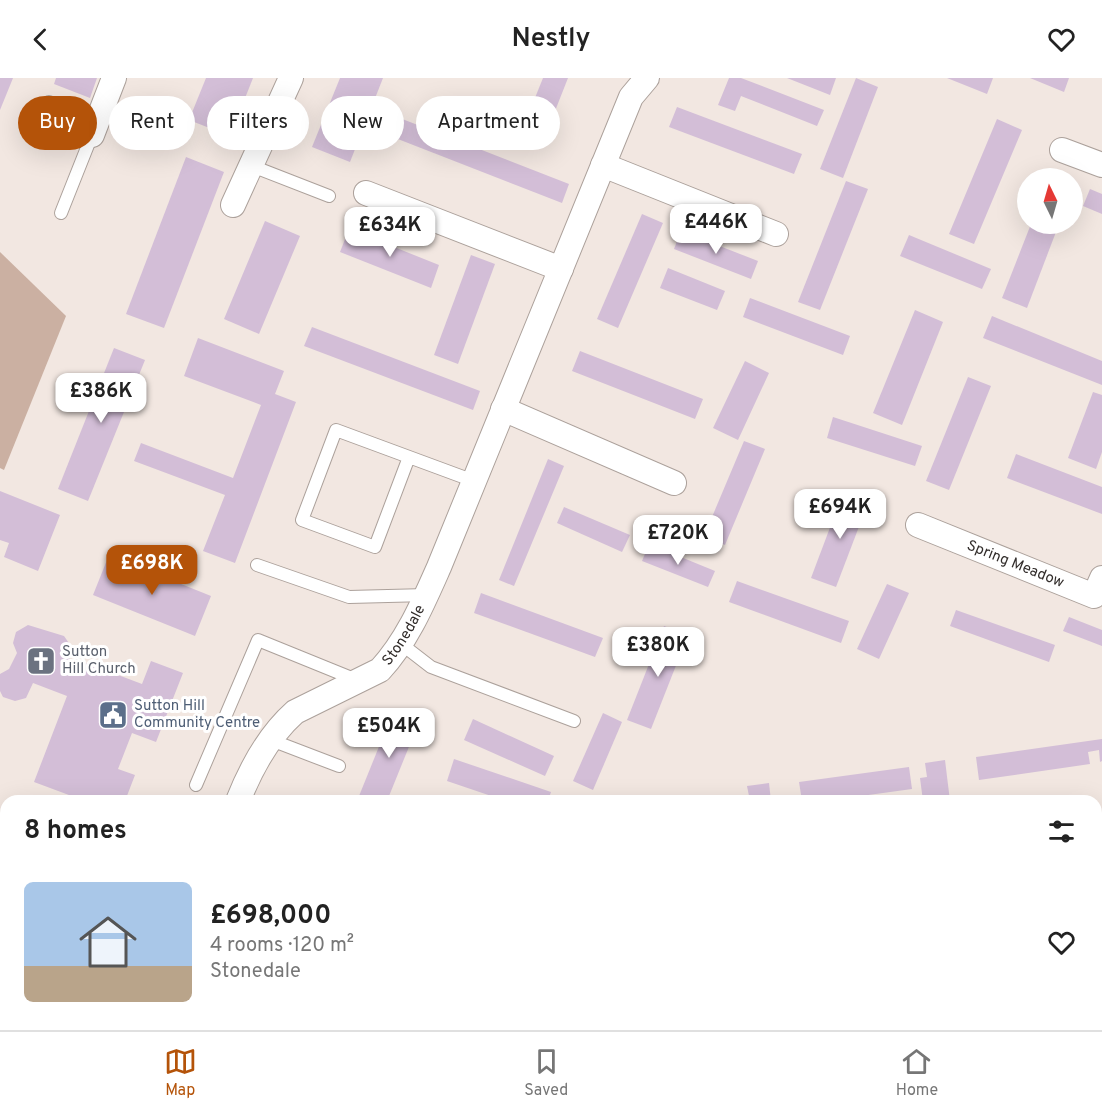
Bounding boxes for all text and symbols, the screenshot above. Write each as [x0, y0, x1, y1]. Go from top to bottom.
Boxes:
text: Nestly [511, 22, 591, 56]
icon: back [24, 23, 57, 56]
icon: heart [1045, 23, 1078, 56]
chip: Buy [18, 96, 97, 150]
chip: Rent [109, 96, 195, 150]
chip: Filters [207, 96, 309, 150]
chip: New [321, 96, 404, 150]
chip: Apartment [416, 96, 560, 150]
north arrow [1017, 168, 1083, 234]
map controls [1017, 168, 1083, 234]
pin: £446K [674, 204, 758, 255]
pin: £634K [348, 207, 432, 258]
text: £446K [684, 210, 748, 236]
text: £634K [358, 213, 422, 239]
pin: £386K [59, 373, 143, 424]
text: £386K [69, 379, 133, 405]
pin: £694K [798, 489, 882, 540]
text: £694K [808, 495, 872, 521]
pin: £720K [636, 515, 720, 566]
text: £720K [647, 521, 709, 547]
street label: Spring Meadow [964, 536, 1067, 593]
pin: £698K [110, 545, 194, 596]
text: £698K [120, 551, 184, 577]
street label: Stonedale [378, 602, 430, 670]
pin: £380K [616, 627, 700, 678]
text: £380K [626, 633, 690, 659]
place label: Sutton Hill Church [62, 643, 136, 679]
church icon: Sutton Hill Church [25, 645, 57, 677]
place label: Sutton Hill Community Centre [134, 697, 260, 733]
public building icon: Sutton Hill Community Centre [97, 699, 129, 731]
pin: £504K [347, 708, 431, 759]
text: £504K [357, 714, 421, 740]
text: 8 homes [24, 815, 127, 848]
icon: filters [1045, 815, 1078, 848]
text: £698,000 [210, 900, 331, 933]
icon: home [72, 906, 144, 978]
icon: heart [1045, 926, 1078, 959]
text: 4 rooms · 120 m² [210, 933, 354, 959]
text: Stonedale [210, 959, 301, 985]
tab: Map [164, 1045, 197, 1101]
tab: Saved [524, 1045, 568, 1101]
tab: Home [896, 1045, 938, 1101]

